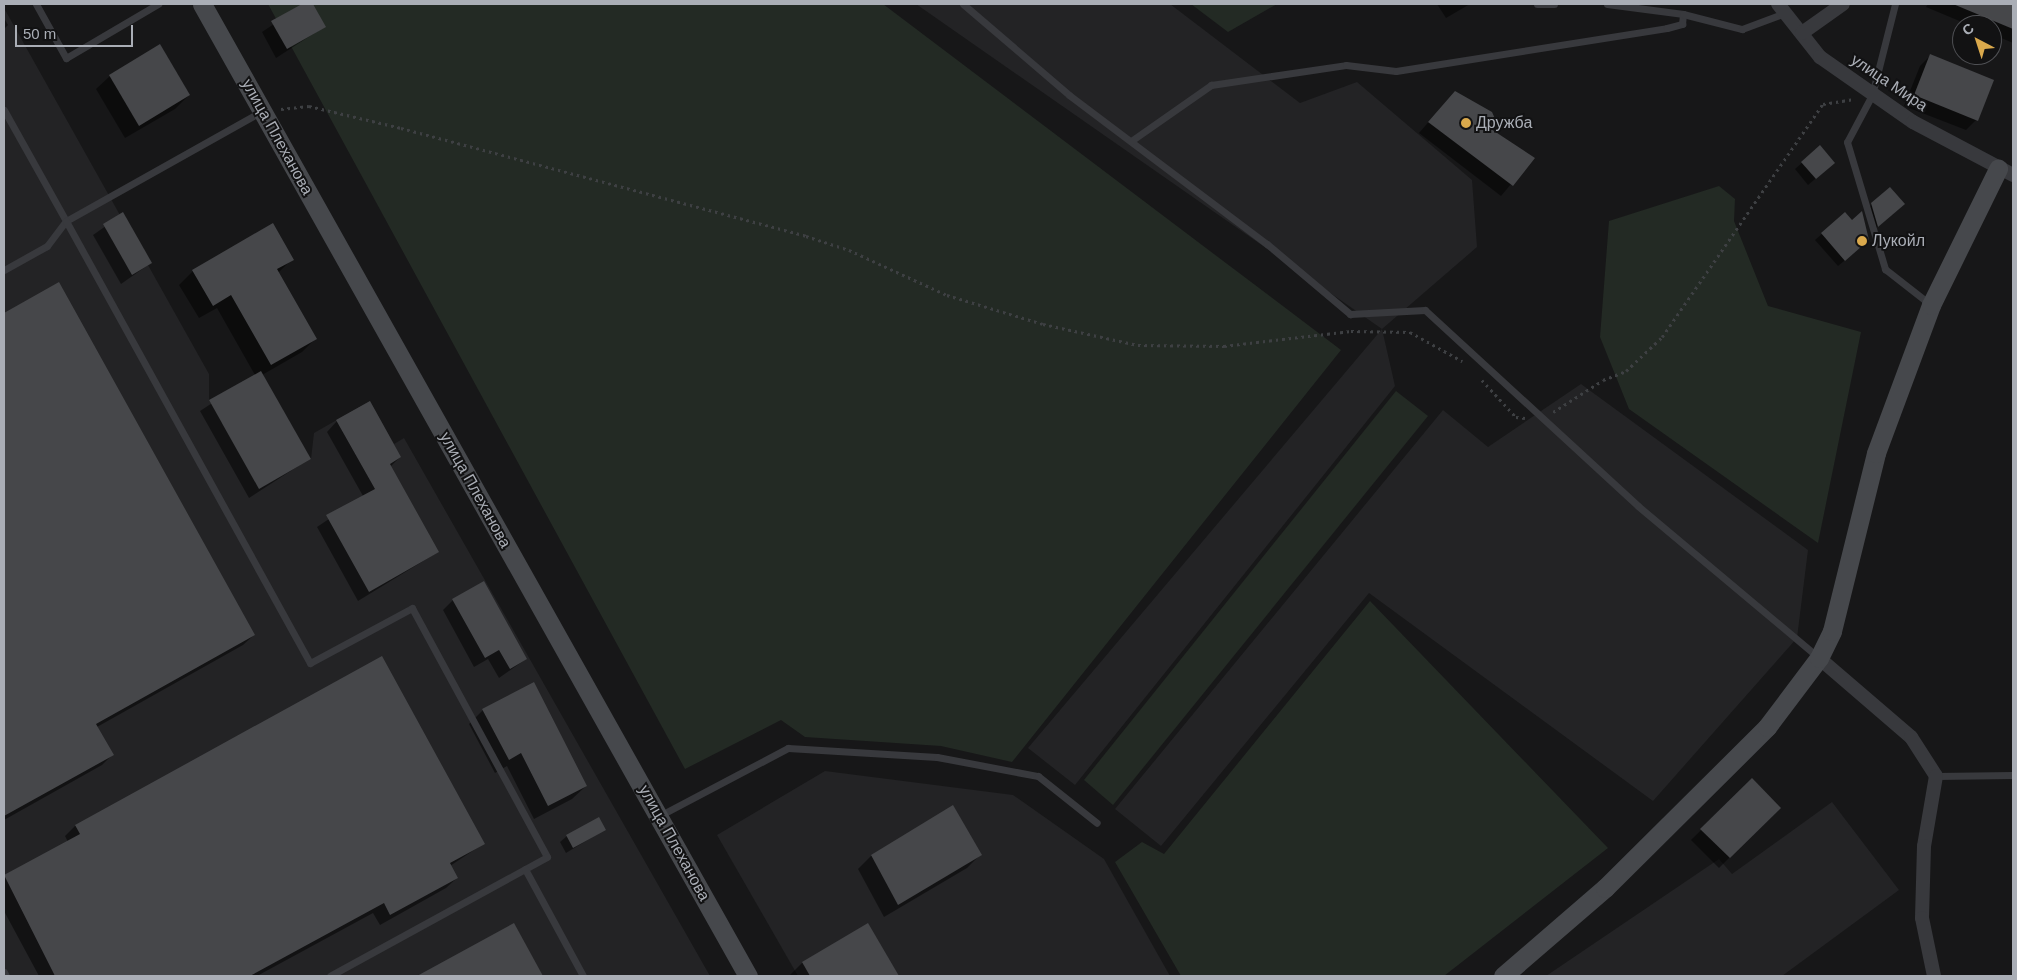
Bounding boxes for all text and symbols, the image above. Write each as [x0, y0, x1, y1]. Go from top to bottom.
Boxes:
scale bar [18, 15, 135, 47]
north arrow [1952, 15, 2002, 65]
text: С [1959, 20, 1977, 39]
text: 50 m [23, 25, 56, 42]
street label: улица Мира [1847, 50, 1931, 116]
street label: улица Плеханова [237, 76, 317, 198]
place label: Дружба [1476, 113, 1532, 133]
marker: Дружба [1460, 117, 1472, 129]
place label: Лукойл [1872, 231, 1925, 251]
marker: Лукойл [1856, 235, 1868, 247]
street label: улица Плеханова [435, 429, 515, 551]
street label: улица Плеханова [634, 782, 714, 904]

